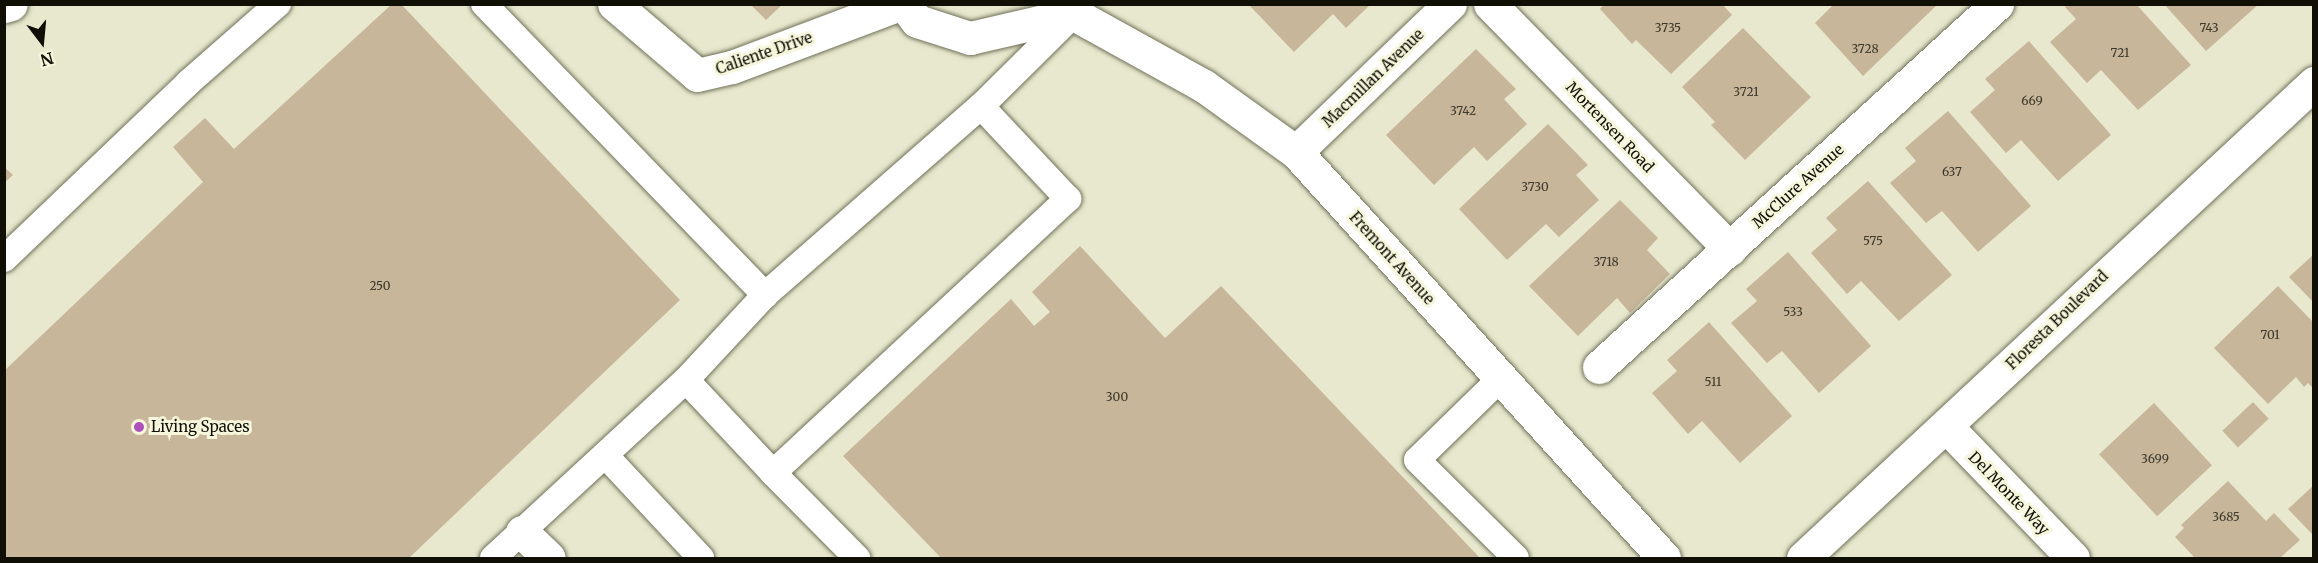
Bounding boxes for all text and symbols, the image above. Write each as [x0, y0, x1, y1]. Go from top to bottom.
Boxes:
north arrow [12, 12, 72, 72]
house number: 3735 [1655, 21, 1681, 35]
house number: 743 [2199, 21, 2219, 35]
street label: Macmillan Avenue [1319, 25, 1427, 131]
street label: Caliente Drive [713, 28, 815, 78]
house number: 3728 [1851, 42, 1879, 56]
house number: 721 [2111, 46, 2129, 60]
text: N [38, 48, 56, 71]
street label: Mortensen Road [1562, 78, 1658, 176]
house number: 3721 [1733, 85, 1759, 99]
house number: 669 [2021, 94, 2043, 108]
house number: 3742 [1450, 104, 1476, 118]
street label: McClure Avenue [1749, 140, 1847, 232]
house number: 637 [1942, 165, 1962, 179]
house number: 3730 [1521, 180, 1549, 194]
street label: Fremont Avenue [1346, 208, 1438, 308]
house number: 575 [1863, 234, 1883, 248]
house number: 3718 [1593, 255, 1619, 269]
street label: Floresta Boulevard [2002, 267, 2112, 373]
house number: 250 [369, 279, 391, 293]
house number: 533 [1783, 305, 1803, 319]
house number: 701 [2260, 328, 2280, 342]
house number: 511 [1705, 375, 1721, 389]
house number: 300 [1106, 390, 1128, 404]
place label: Living Spaces [151, 418, 250, 436]
marker: Living Spaces [132, 420, 146, 434]
street label: Del Monte Way [1965, 448, 2053, 538]
house number: 3699 [2141, 452, 2169, 466]
house number: 3685 [2212, 510, 2240, 524]

